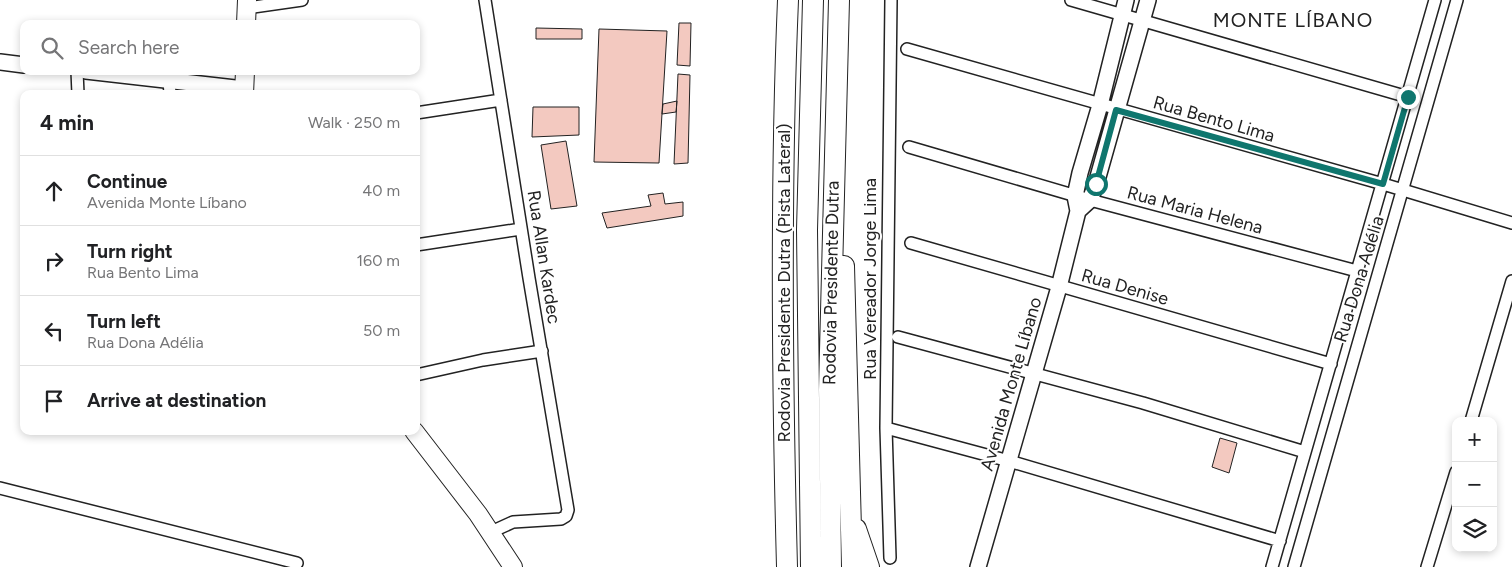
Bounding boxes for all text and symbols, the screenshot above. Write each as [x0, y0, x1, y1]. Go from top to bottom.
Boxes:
district label: MONTE LÍBANO [1213, 8, 1373, 32]
search box [20, 20, 420, 75]
icon: search [38, 34, 66, 62]
text: Search here [78, 36, 180, 59]
route end [1397, 86, 1420, 109]
street label: Rua Bento Lima [1151, 91, 1277, 147]
text: 4 min [40, 110, 94, 135]
text: Walk · 250 m [308, 113, 400, 132]
street label: Rodovia Presidente Dutra (Pista Lateral) [773, 123, 795, 443]
text: Continue [87, 170, 167, 193]
route start [1085, 173, 1108, 196]
icon: ahead [40, 177, 68, 205]
street label: Rua Vereador Jorge Lima [859, 178, 881, 380]
text: 40 m [362, 181, 400, 200]
street label: Rodovia Presidente Dutra [818, 181, 844, 385]
street label: Rua Maria Helena [1125, 181, 1265, 239]
street label: Rua Allan Kardec [523, 189, 565, 326]
text: Avenida Monte Líbano [87, 193, 247, 212]
street label: Rua Dona Adélia [1329, 213, 1389, 345]
text: Turn right [87, 240, 173, 263]
icon: right [40, 247, 68, 275]
text: 160 m [357, 251, 400, 270]
text: Rua Bento Lima [87, 263, 199, 282]
street label: Rua Denise [1079, 264, 1171, 310]
street label: Avenida Monte Líbano [976, 295, 1046, 473]
text: Turn left [87, 310, 161, 333]
icon: left [40, 317, 68, 345]
text: 50 m [363, 321, 400, 340]
text: Rua Dona Adélia [87, 333, 204, 352]
icon: arrive [40, 387, 68, 415]
text: Arrive at destination [87, 389, 266, 412]
map controls [1452, 417, 1497, 552]
button: + [1452, 417, 1497, 462]
button: − [1452, 462, 1497, 507]
button: layers [1452, 507, 1497, 552]

